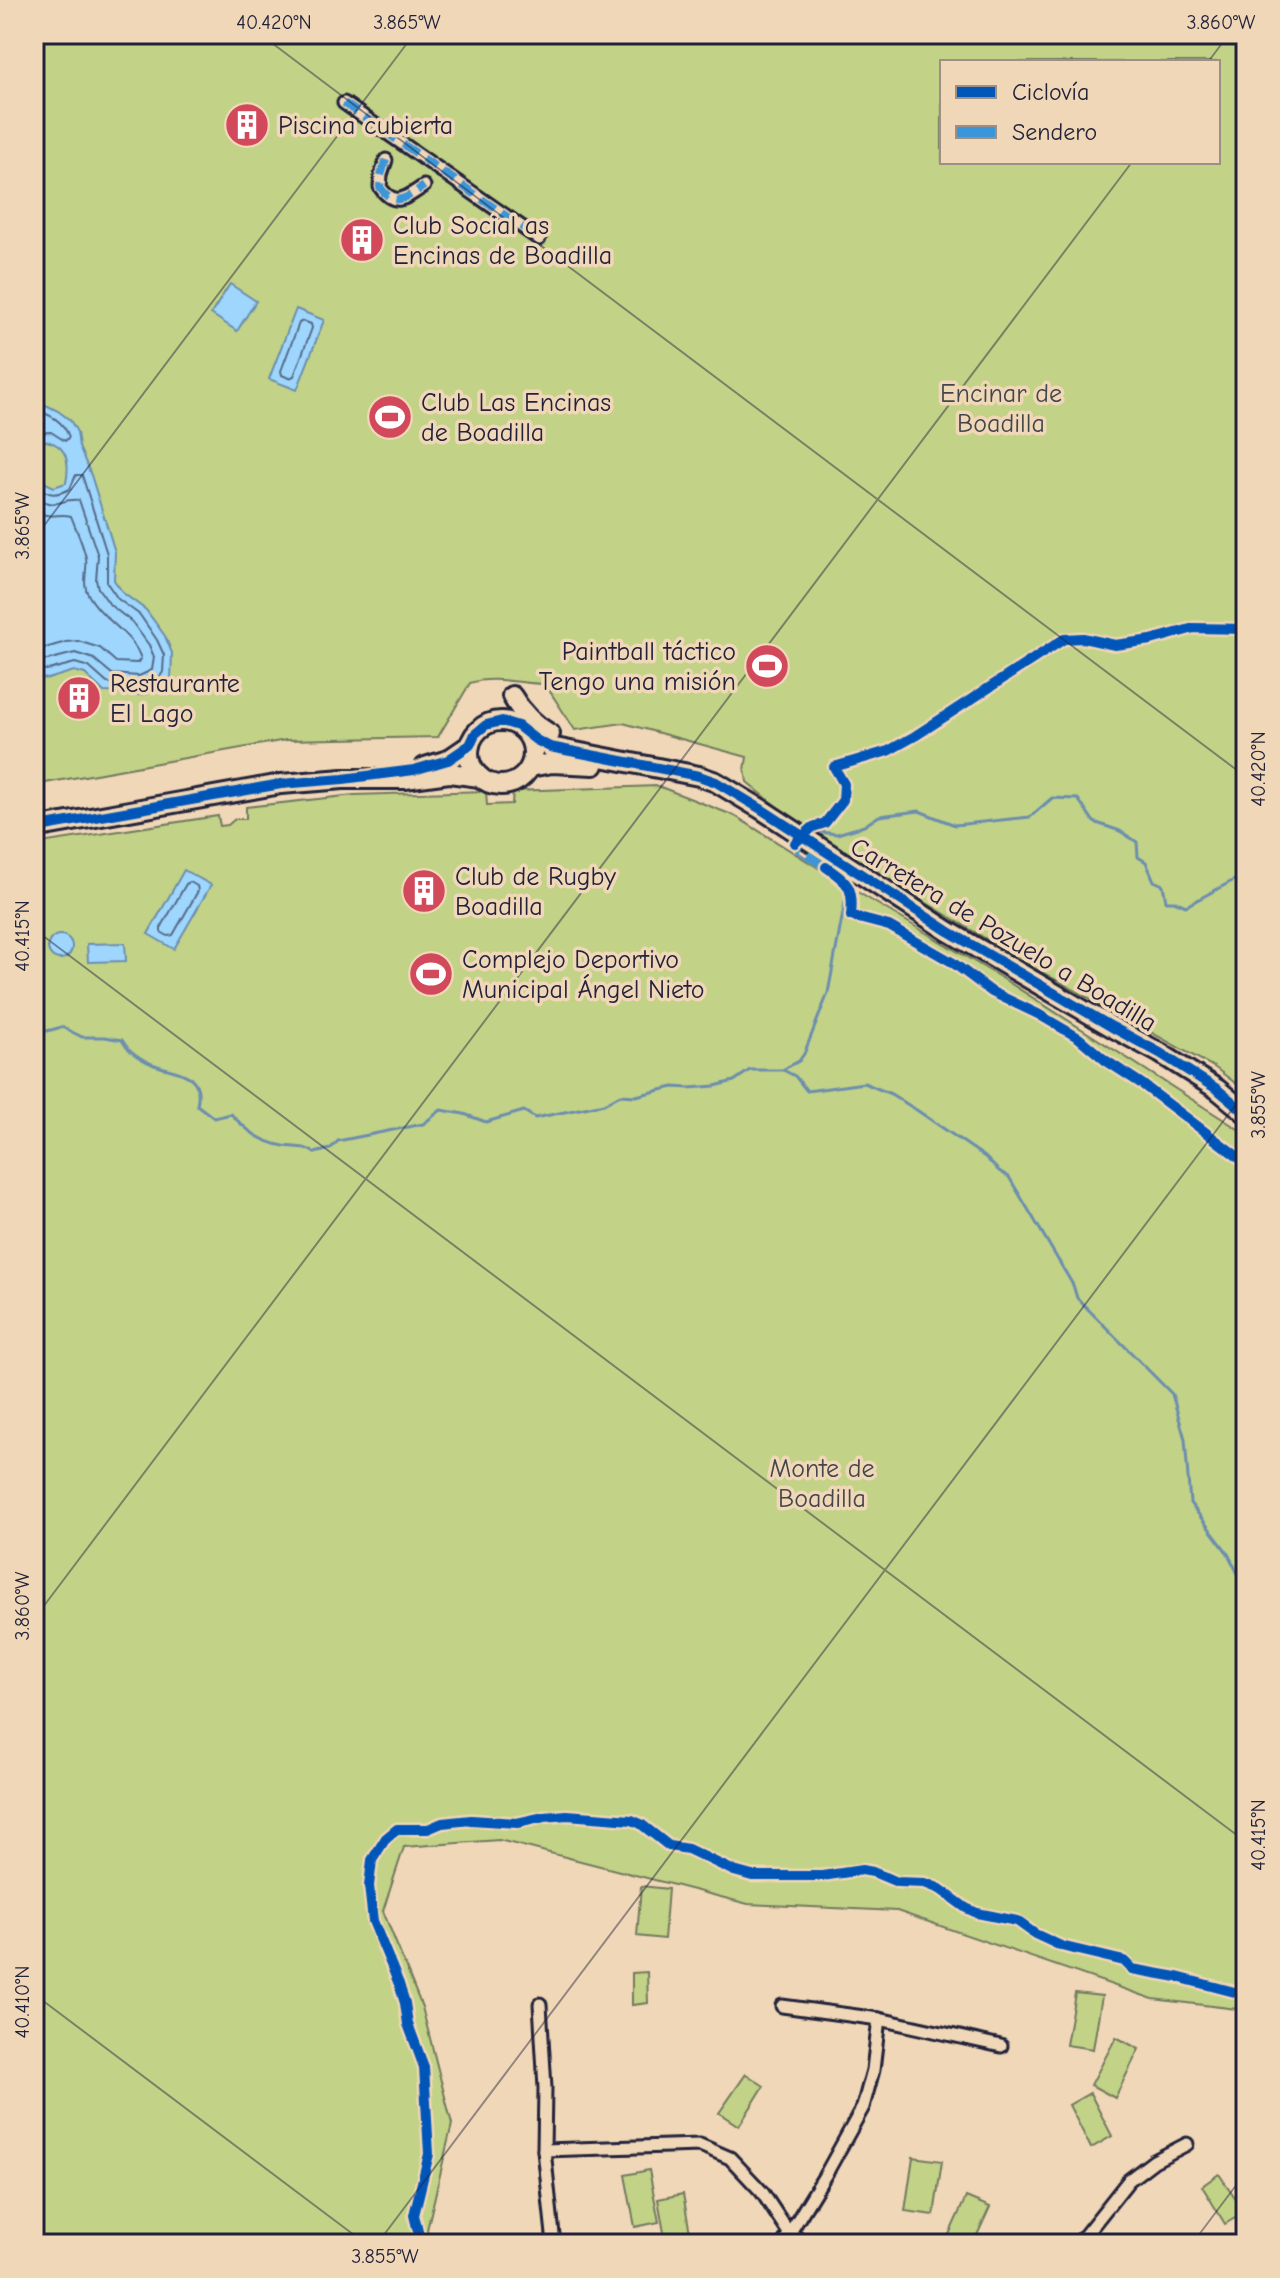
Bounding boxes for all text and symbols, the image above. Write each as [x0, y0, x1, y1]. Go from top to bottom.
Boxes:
text: 40.420°N [236, 11, 312, 34]
text: 3.865°W [373, 11, 441, 34]
text: 3.860°W [1187, 11, 1256, 34]
legend [940, 60, 1220, 164]
text: Ciclovía [1012, 78, 1089, 106]
building icon: Piscina cubierta [223, 101, 271, 149]
place label: Piscina cubierta [278, 111, 453, 141]
text: Sendero [1012, 118, 1097, 146]
place label: Club Social as Encinas de Boadilla [393, 211, 612, 271]
building icon: Club Social as Encinas de Boadilla [338, 216, 386, 264]
park label: Encinar de Boadilla [940, 379, 1062, 439]
place label: Club Las Encinas de Boadilla [421, 388, 611, 448]
sports icon: Club Las Encinas de Boadilla [366, 393, 414, 441]
text: 3.865°W [11, 492, 34, 560]
place label: Paintball táctico Tengo una misión [539, 637, 736, 697]
sports icon: Paintball táctico Tengo una misión [743, 642, 791, 690]
place label: Restaurante El Lago [110, 669, 240, 729]
building icon: Restaurante El Lago [55, 674, 103, 722]
text: 40.420°N [1247, 731, 1270, 807]
street label: Carretera de Pozuelo a Boadilla [845, 831, 1162, 1038]
place label: Club de Rugby Boadilla [455, 862, 616, 922]
building icon: Club de Rugby Boadilla [400, 867, 448, 915]
text: 40.415°N [11, 900, 34, 972]
place label: Complejo Deportivo Municipal Ángel Nieto [462, 945, 705, 1005]
sports icon: Complejo Deportivo Municipal Ángel Nieto [407, 950, 455, 998]
text: 3.855°W [1247, 1071, 1270, 1139]
park label: Monte de Boadilla [769, 1454, 875, 1514]
text: 3.860°W [11, 1571, 34, 1640]
text: 40.415°N [1247, 1799, 1270, 1871]
text: 40.410°N [11, 1966, 34, 2038]
text: 3.855°W [351, 2245, 419, 2268]

